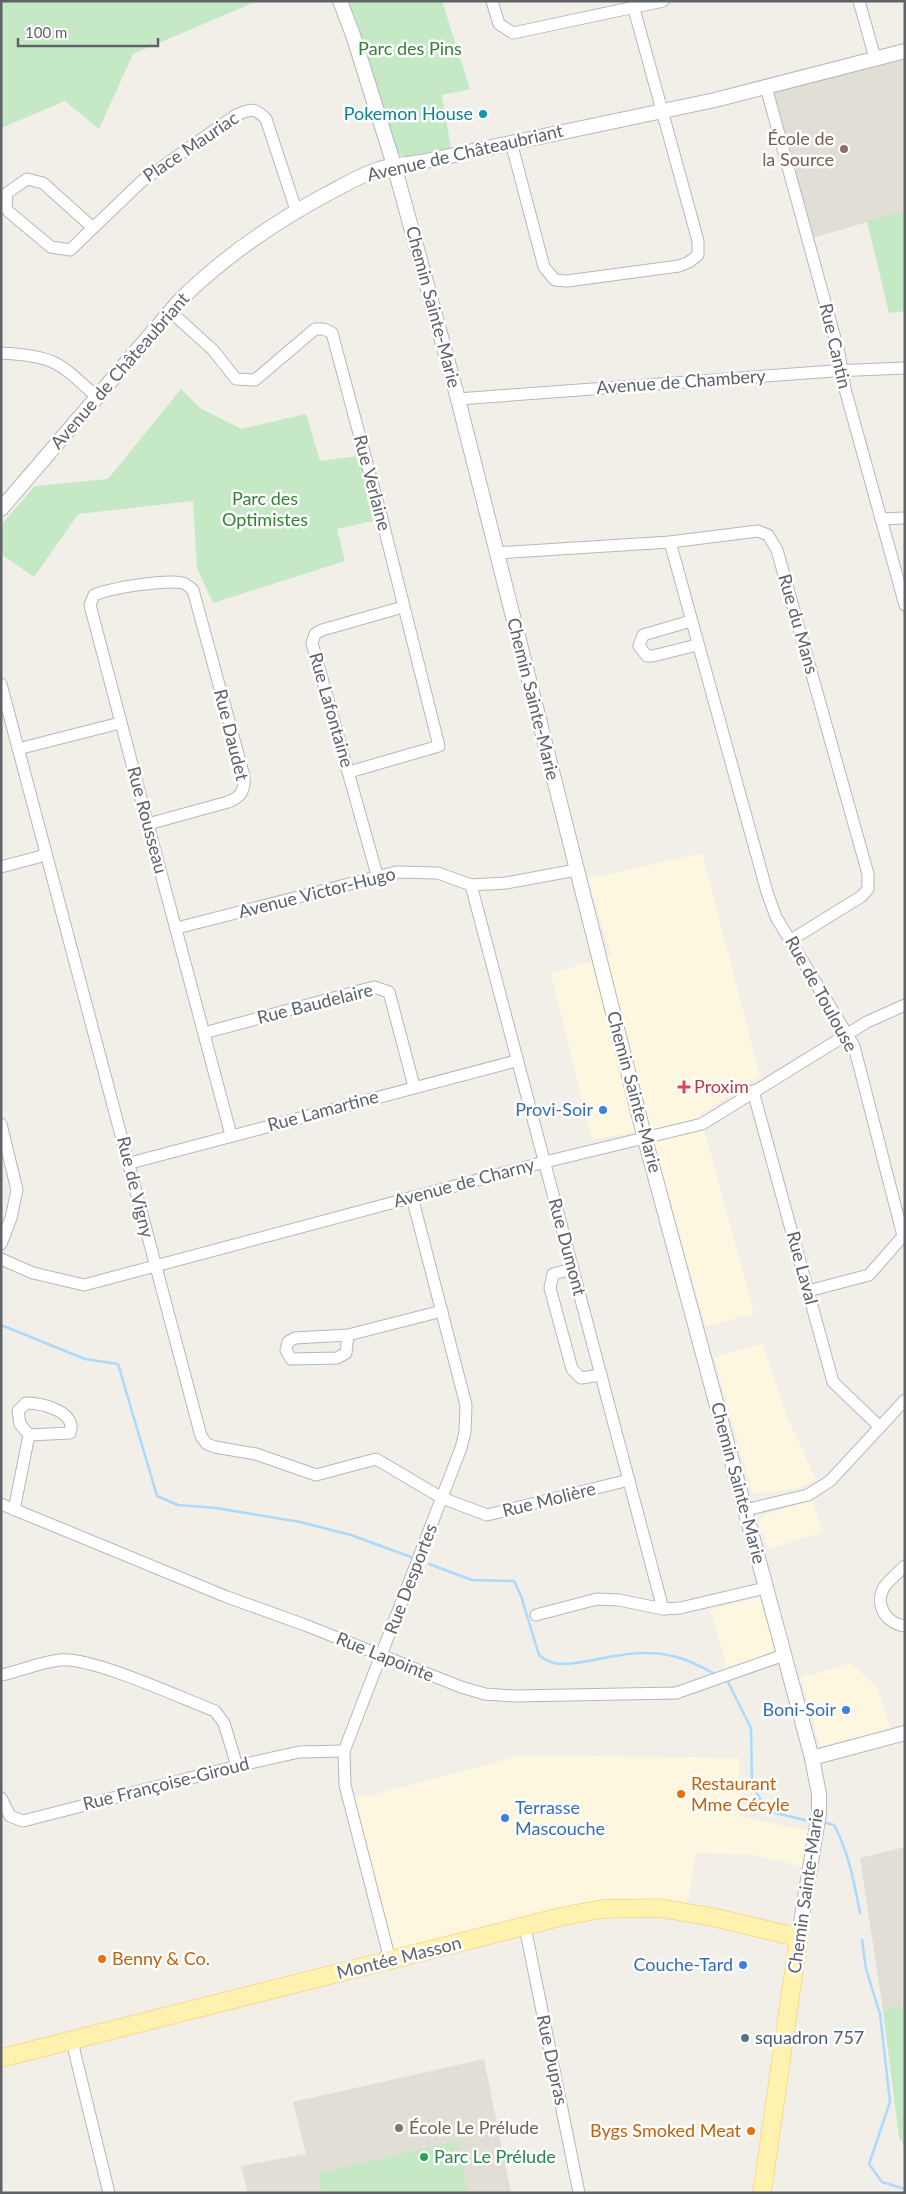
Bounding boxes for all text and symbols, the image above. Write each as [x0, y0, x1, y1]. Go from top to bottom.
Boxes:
scale bar [18, 15, 158, 47]
text: 100 m [25, 23, 67, 41]
park label: Parc des Pins [358, 37, 462, 59]
place label: Pokemon House [344, 102, 473, 124]
street label: Place Mauriac [139, 106, 243, 186]
marker: Pokemon House [477, 108, 489, 120]
street label: Avenue de Châteaubriant [365, 119, 565, 185]
place label: École de la Source [762, 127, 834, 170]
marker: École de la Source [838, 143, 850, 155]
street label: Chemin Sainte-Marie [402, 223, 466, 390]
street label: Avenue de Châteaubriant [45, 287, 194, 453]
street label: Rue Cantin [815, 301, 856, 391]
street label: Avenue de Chambery [596, 364, 767, 398]
street label: Rue Verlaine [350, 432, 396, 533]
park label: Parc des Optimistes [222, 487, 308, 530]
street label: Rue du Mans [774, 571, 824, 676]
street label: Chemin Sainte-Marie [503, 615, 565, 782]
street label: Rue Lafontaine [305, 650, 359, 770]
street label: Rue Daudet [210, 687, 254, 783]
street label: Rue Rousseau [123, 764, 173, 876]
street label: Avenue Victor-Hugo [236, 862, 398, 922]
street label: Rue de Toulouse [781, 932, 863, 1055]
street label: Rue Baudelaire [255, 978, 375, 1028]
street label: Chemin Sainte-Marie [603, 1008, 667, 1175]
place label: Proxim [694, 1075, 749, 1097]
marker: Proxim [678, 1081, 690, 1093]
street label: Rue Lamartine [265, 1085, 381, 1135]
place label: Provi-Soir [515, 1098, 593, 1120]
marker: Provi-Soir [597, 1104, 609, 1116]
street label: Rue de Vigny [113, 1134, 159, 1240]
street label: Avenue de Charny [391, 1152, 537, 1211]
street label: Rue Dumont [544, 1196, 592, 1298]
street label: Rue Laval [783, 1229, 823, 1307]
street label: Chemin Sainte-Marie [707, 1399, 771, 1566]
street label: Rue Molière [500, 1477, 598, 1521]
street label: Rue Desportes [379, 1520, 441, 1637]
street label: Rue Lapointe [333, 1626, 438, 1686]
place label: Boni-Soir [762, 1698, 836, 1720]
marker: Boni-Soir [840, 1704, 852, 1716]
street label: Rue Françoise-Giroud [80, 1752, 251, 1814]
place label: Restaurant Mme Cécyle [691, 1772, 789, 1815]
marker: Restaurant Mme Cécyle [675, 1788, 687, 1800]
place label: Terrasse Mascouche [515, 1796, 605, 1839]
street label: Chemin Sainte-Marie [783, 1807, 827, 1975]
marker: Terrasse Mascouche [499, 1812, 511, 1824]
street label: Montée Masson [334, 1931, 463, 1983]
place label: Benny & Co. [112, 1947, 210, 1969]
marker: Benny & Co. [96, 1953, 108, 1965]
place label: Couche-Tard [633, 1953, 733, 1975]
marker: Couche-Tard [737, 1959, 749, 1971]
street label: Rue Dupras [533, 2013, 573, 2107]
place label: squadron 757 [755, 2026, 864, 2048]
marker: squadron 757 [739, 2032, 751, 2044]
place label: École Le Prélude [409, 2116, 539, 2138]
place label: Bygs Smoked Meat [590, 2119, 742, 2141]
marker: École Le Prélude [393, 2122, 405, 2134]
marker: Bygs Smoked Meat [745, 2125, 757, 2137]
place label: Parc Le Prélude [434, 2145, 556, 2167]
marker: Parc Le Prélude [418, 2151, 430, 2163]

